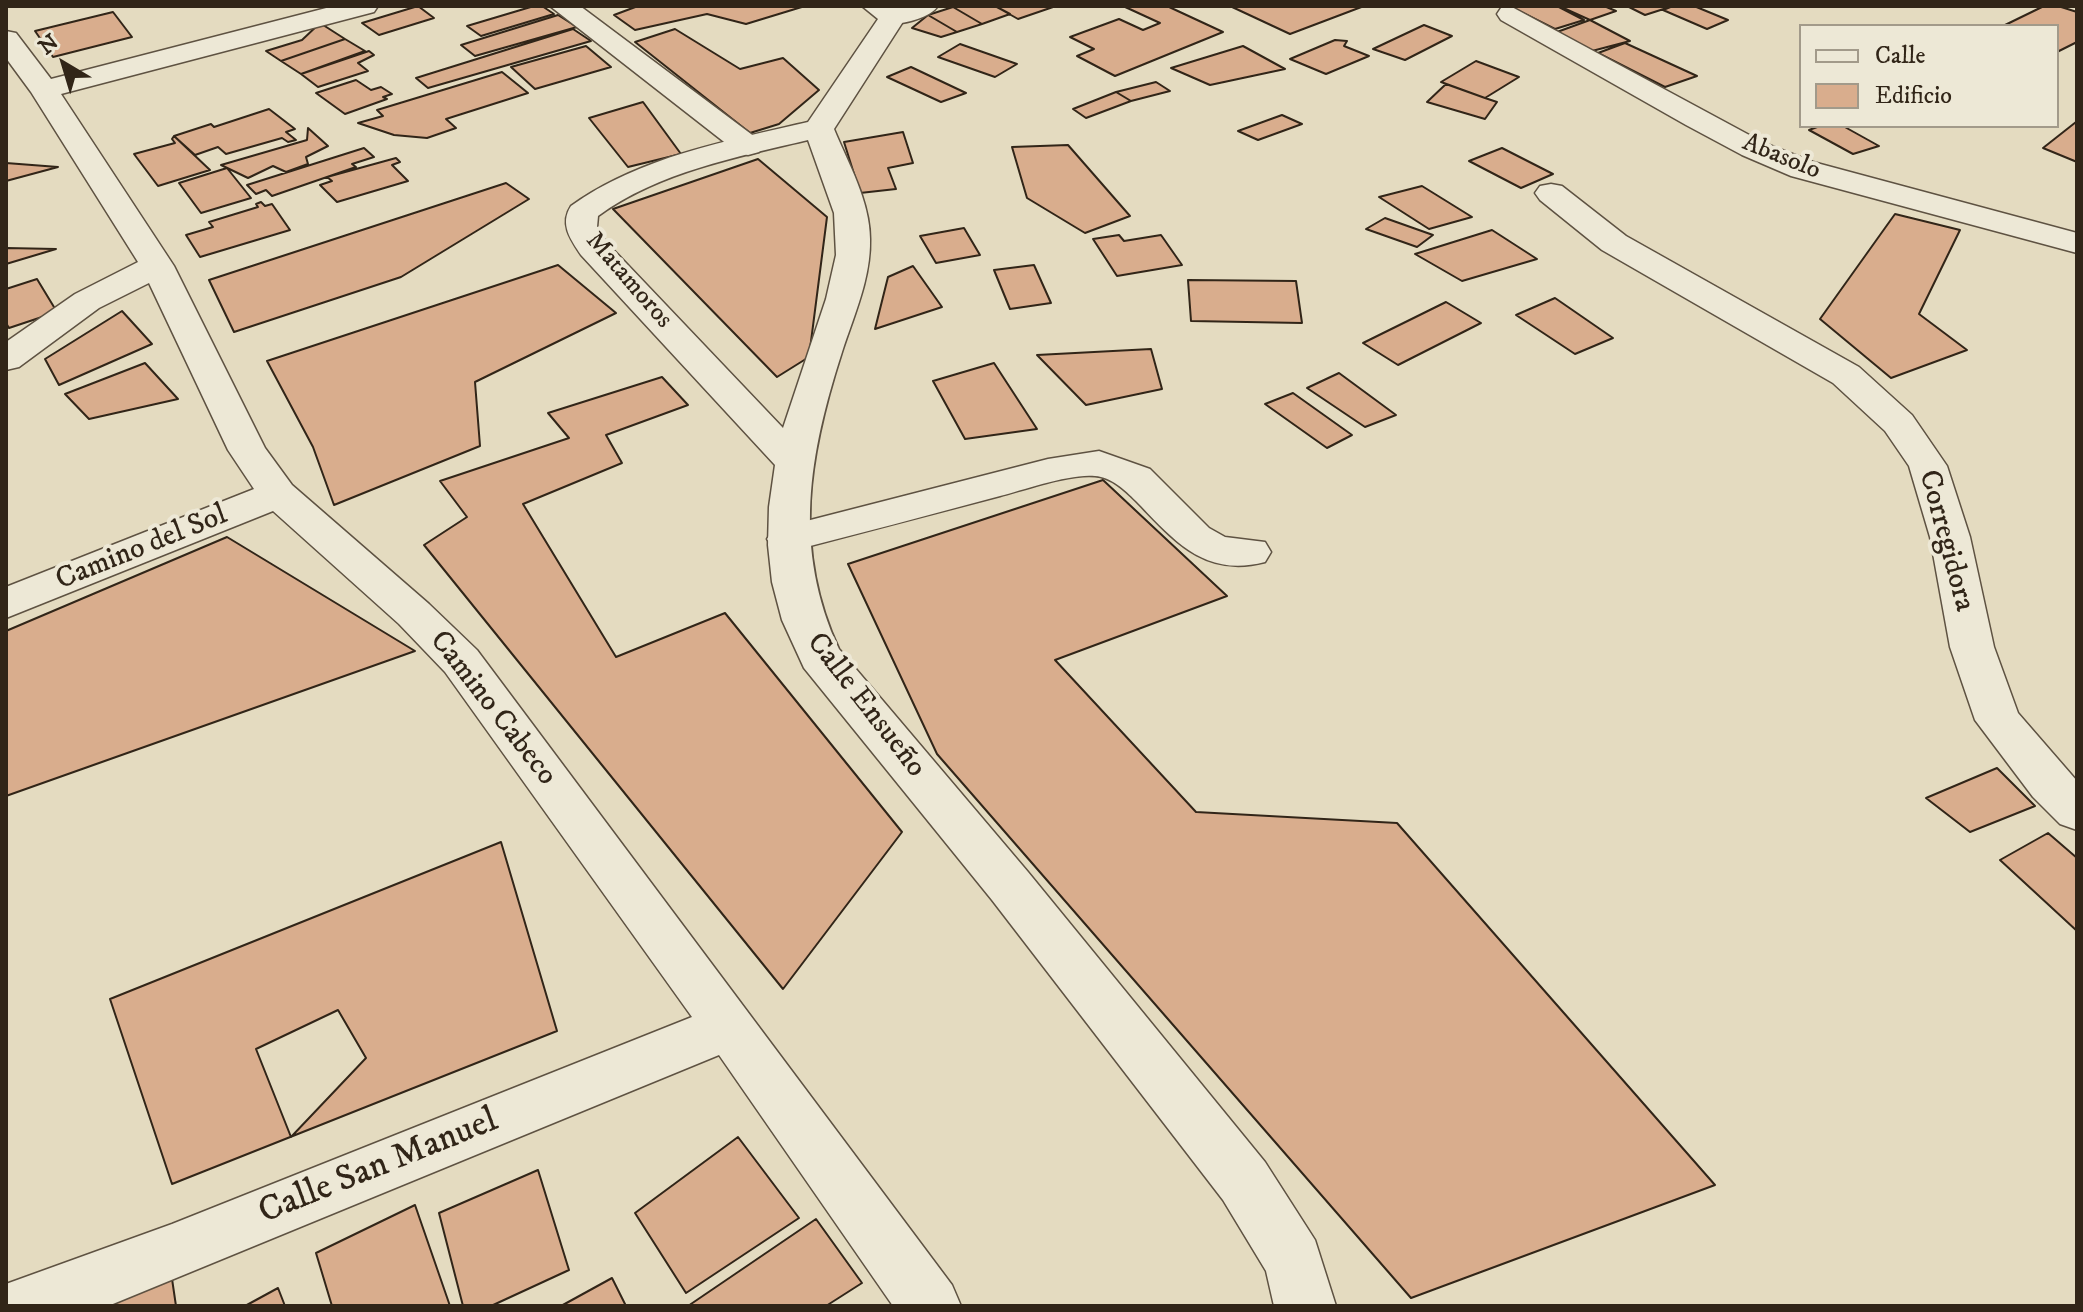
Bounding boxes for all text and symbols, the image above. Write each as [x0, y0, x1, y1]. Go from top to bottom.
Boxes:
north arrow [24, 24, 104, 104]
legend [1799, 24, 2059, 128]
text: N [33, 28, 64, 61]
text: Calle [1875, 41, 1925, 71]
text: Edificio [1875, 81, 1952, 111]
street label: Abasolo [1737, 128, 1825, 188]
street label: Matamoros [578, 227, 678, 335]
street label: Corregidora [1909, 466, 1981, 616]
street label: Camino del Sol [51, 498, 233, 600]
street label: Camino Cabeco [420, 625, 564, 793]
street label: Calle Ensueño [797, 627, 933, 785]
street label: Calle San Manuel [253, 1100, 505, 1236]

